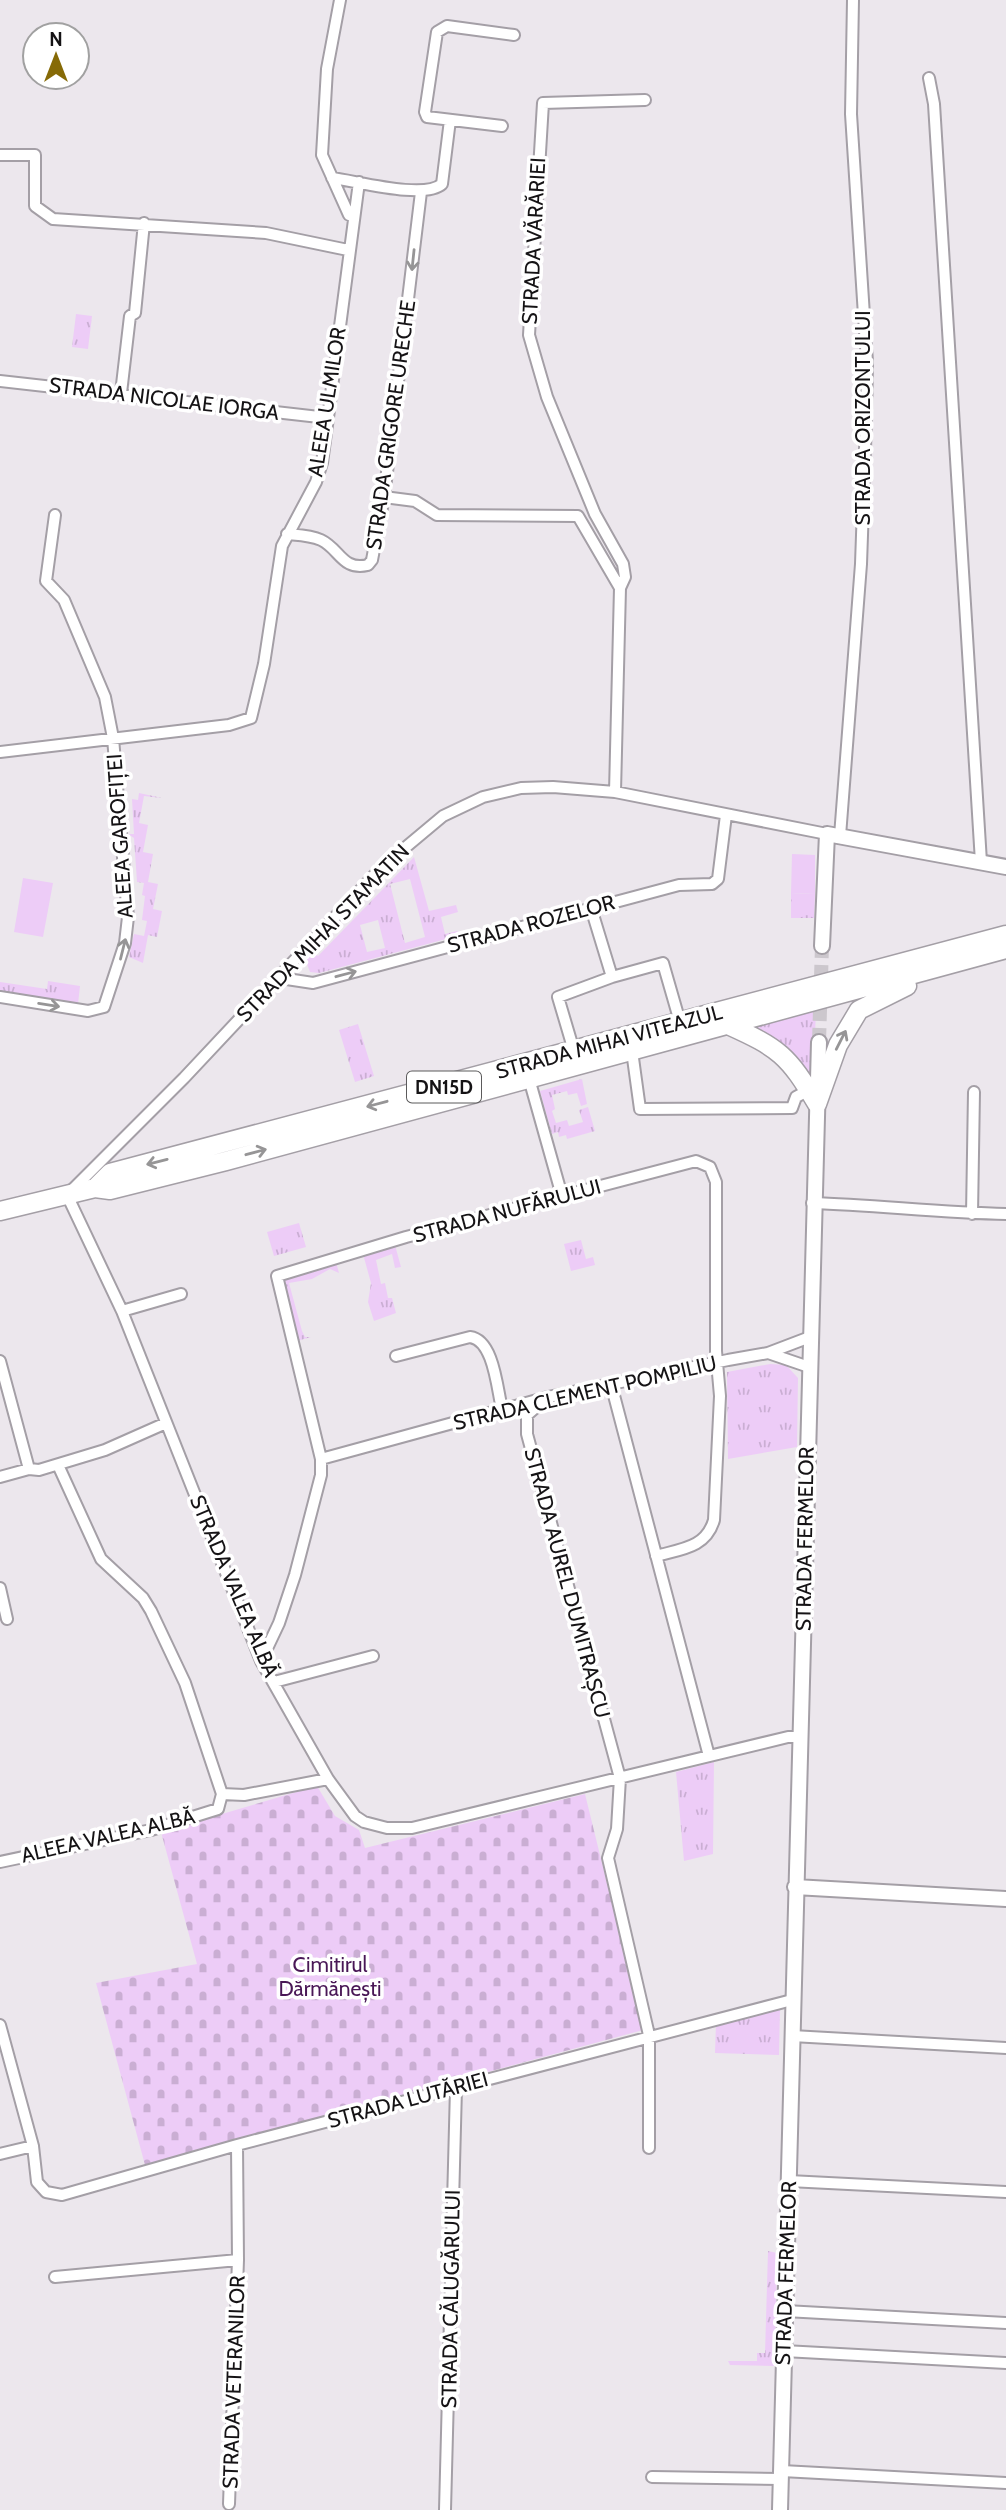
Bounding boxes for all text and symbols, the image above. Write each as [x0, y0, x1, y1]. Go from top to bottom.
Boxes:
north arrow [21, 21, 91, 91]
text: N [49, 28, 63, 51]
street label: STRADA VĂRĂRIEI [517, 157, 550, 325]
one-way arrow [407, 248, 420, 270]
street label: STRADA GRIGORE URECHE [361, 298, 420, 551]
street label: STRADA ORIZONTULUI [850, 310, 875, 526]
street label: ALEEA ULMILOR [302, 325, 351, 479]
street label: STRADA NICOLAE IORGA [48, 372, 281, 425]
street label: ALEEA GAROFIȚEI [101, 753, 140, 919]
street label: STRADA MIHAI STAMATIN [231, 839, 414, 1027]
street label: STRADA ROZELOR [444, 889, 618, 958]
one-way arrow [117, 938, 130, 961]
one-way arrow [334, 967, 357, 980]
one-way arrow [37, 999, 59, 1012]
street label: STRADA MIHAI VITEAZUL [493, 999, 725, 1084]
one-way arrow [835, 1031, 849, 1051]
road number: DN15D [407, 1072, 481, 1102]
one-way arrow [366, 1098, 389, 1111]
one-way arrow [245, 1145, 267, 1158]
one-way arrow [146, 1156, 169, 1169]
street label: STRADA NUFĂRULUI [410, 1173, 603, 1248]
street label: STRADA CLEMENT POMPILIU [451, 1350, 719, 1435]
street label: STRADA AUREL DUMITRAȘCU [517, 1445, 616, 1721]
street label: STRADA FERMELOR [790, 1446, 819, 1631]
street label: STRADA VALEA ALBĂ [185, 1491, 284, 1681]
street label: ALEEA VALEA ALBĂ [18, 1803, 197, 1868]
park label: Cimitirul Dărmănești [278, 1952, 382, 2003]
street label: STRADA LUTĂRIEI [325, 2066, 491, 2133]
street label: STRADA FERMELOR [770, 2180, 801, 2366]
street label: STRADA CĂLUGĂRULUI [436, 2190, 465, 2408]
street label: STRADA VETERANILOR [217, 2274, 250, 2489]

